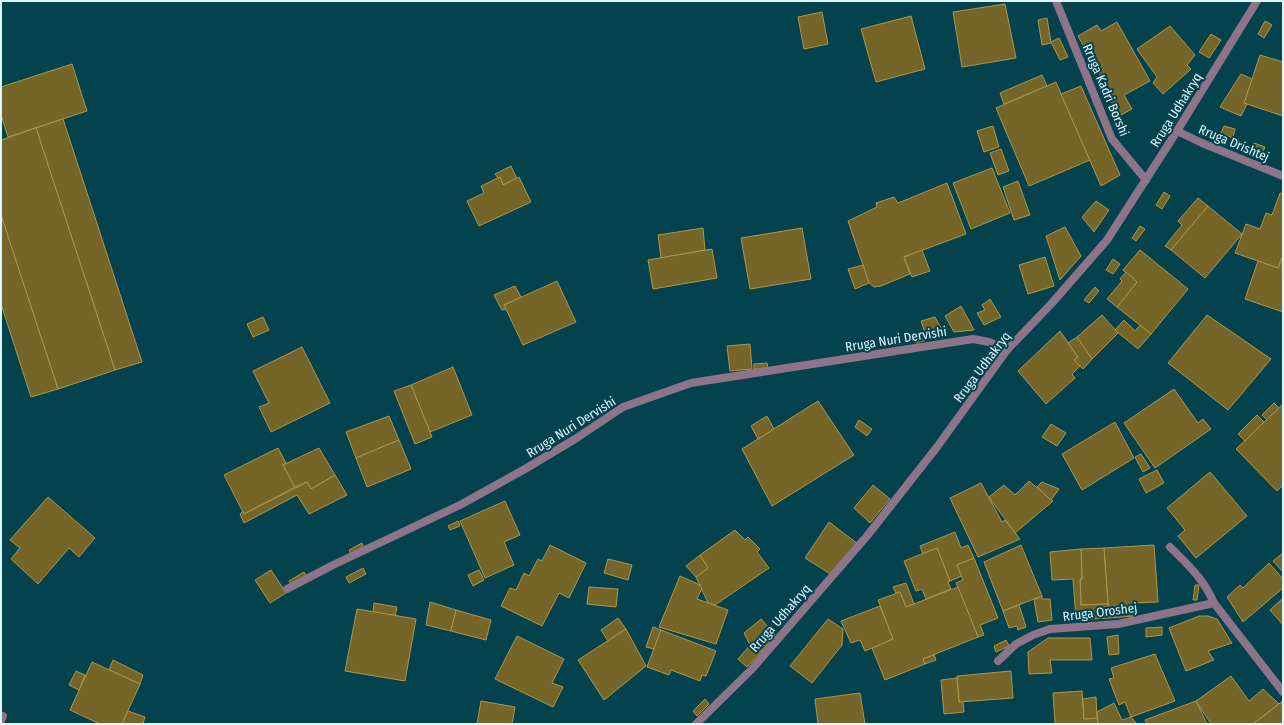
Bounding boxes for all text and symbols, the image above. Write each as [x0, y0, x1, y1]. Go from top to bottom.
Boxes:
street label: Rruga Kadri Borshi [1080, 42, 1132, 138]
street label: Rruga Udhakryq [1147, 70, 1205, 150]
street label: Rruga Drishtej [1196, 121, 1272, 165]
street label: Rruga Nuri Dervishi [844, 324, 948, 354]
street label: Rruga Udhakryq [950, 329, 1014, 405]
street label: Rruga Nuri Dervishi [524, 393, 618, 461]
street label: Rruga Udhakryq [747, 581, 813, 655]
street label: Rruga Oroshej [1062, 600, 1138, 624]

